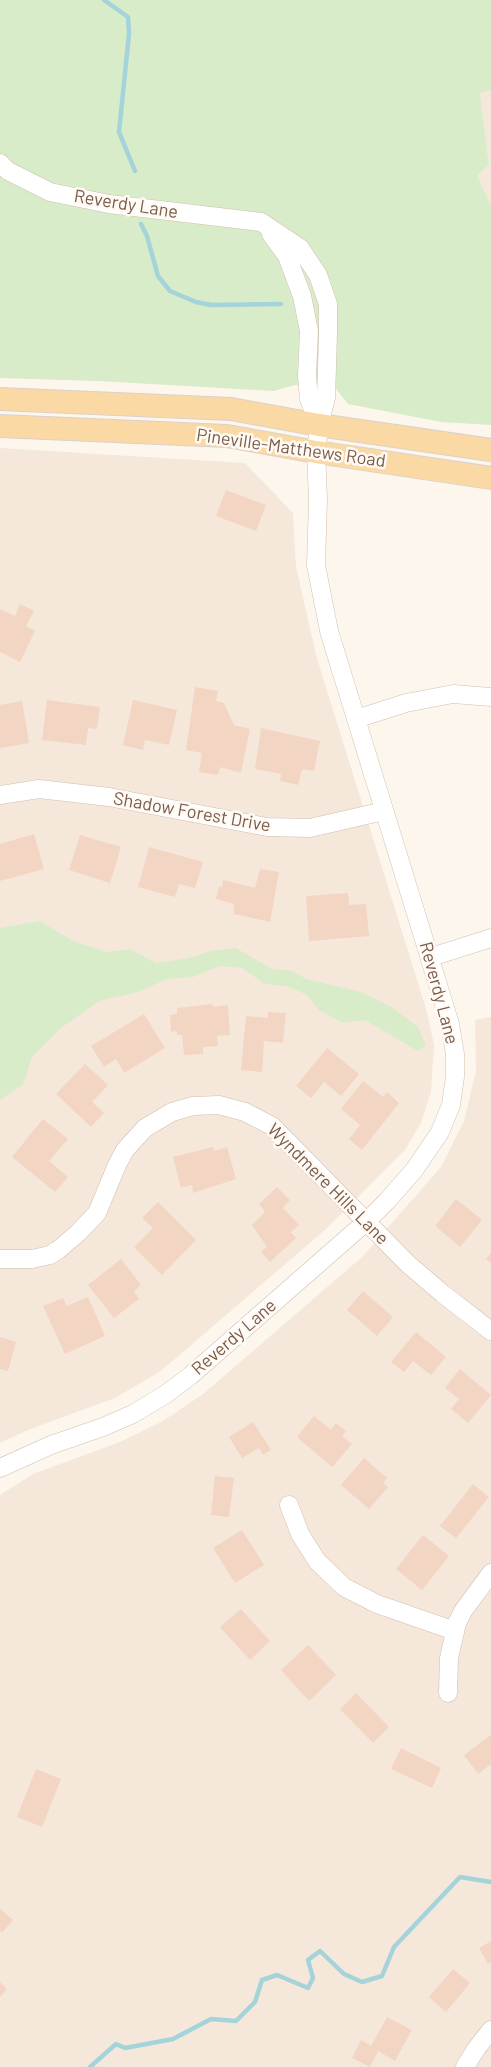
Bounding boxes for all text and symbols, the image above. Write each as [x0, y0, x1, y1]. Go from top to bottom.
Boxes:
street label: Reverdy Lane [72, 185, 180, 223]
street label: Pineville-Matthews Road [195, 424, 387, 472]
street label: Shadow Forest Drive [112, 788, 272, 836]
street label: Reverdy Lane [415, 940, 463, 1046]
street label: Wyndmere Hills Lane [263, 1119, 393, 1249]
street label: Reverdy Lane [187, 1294, 281, 1380]

